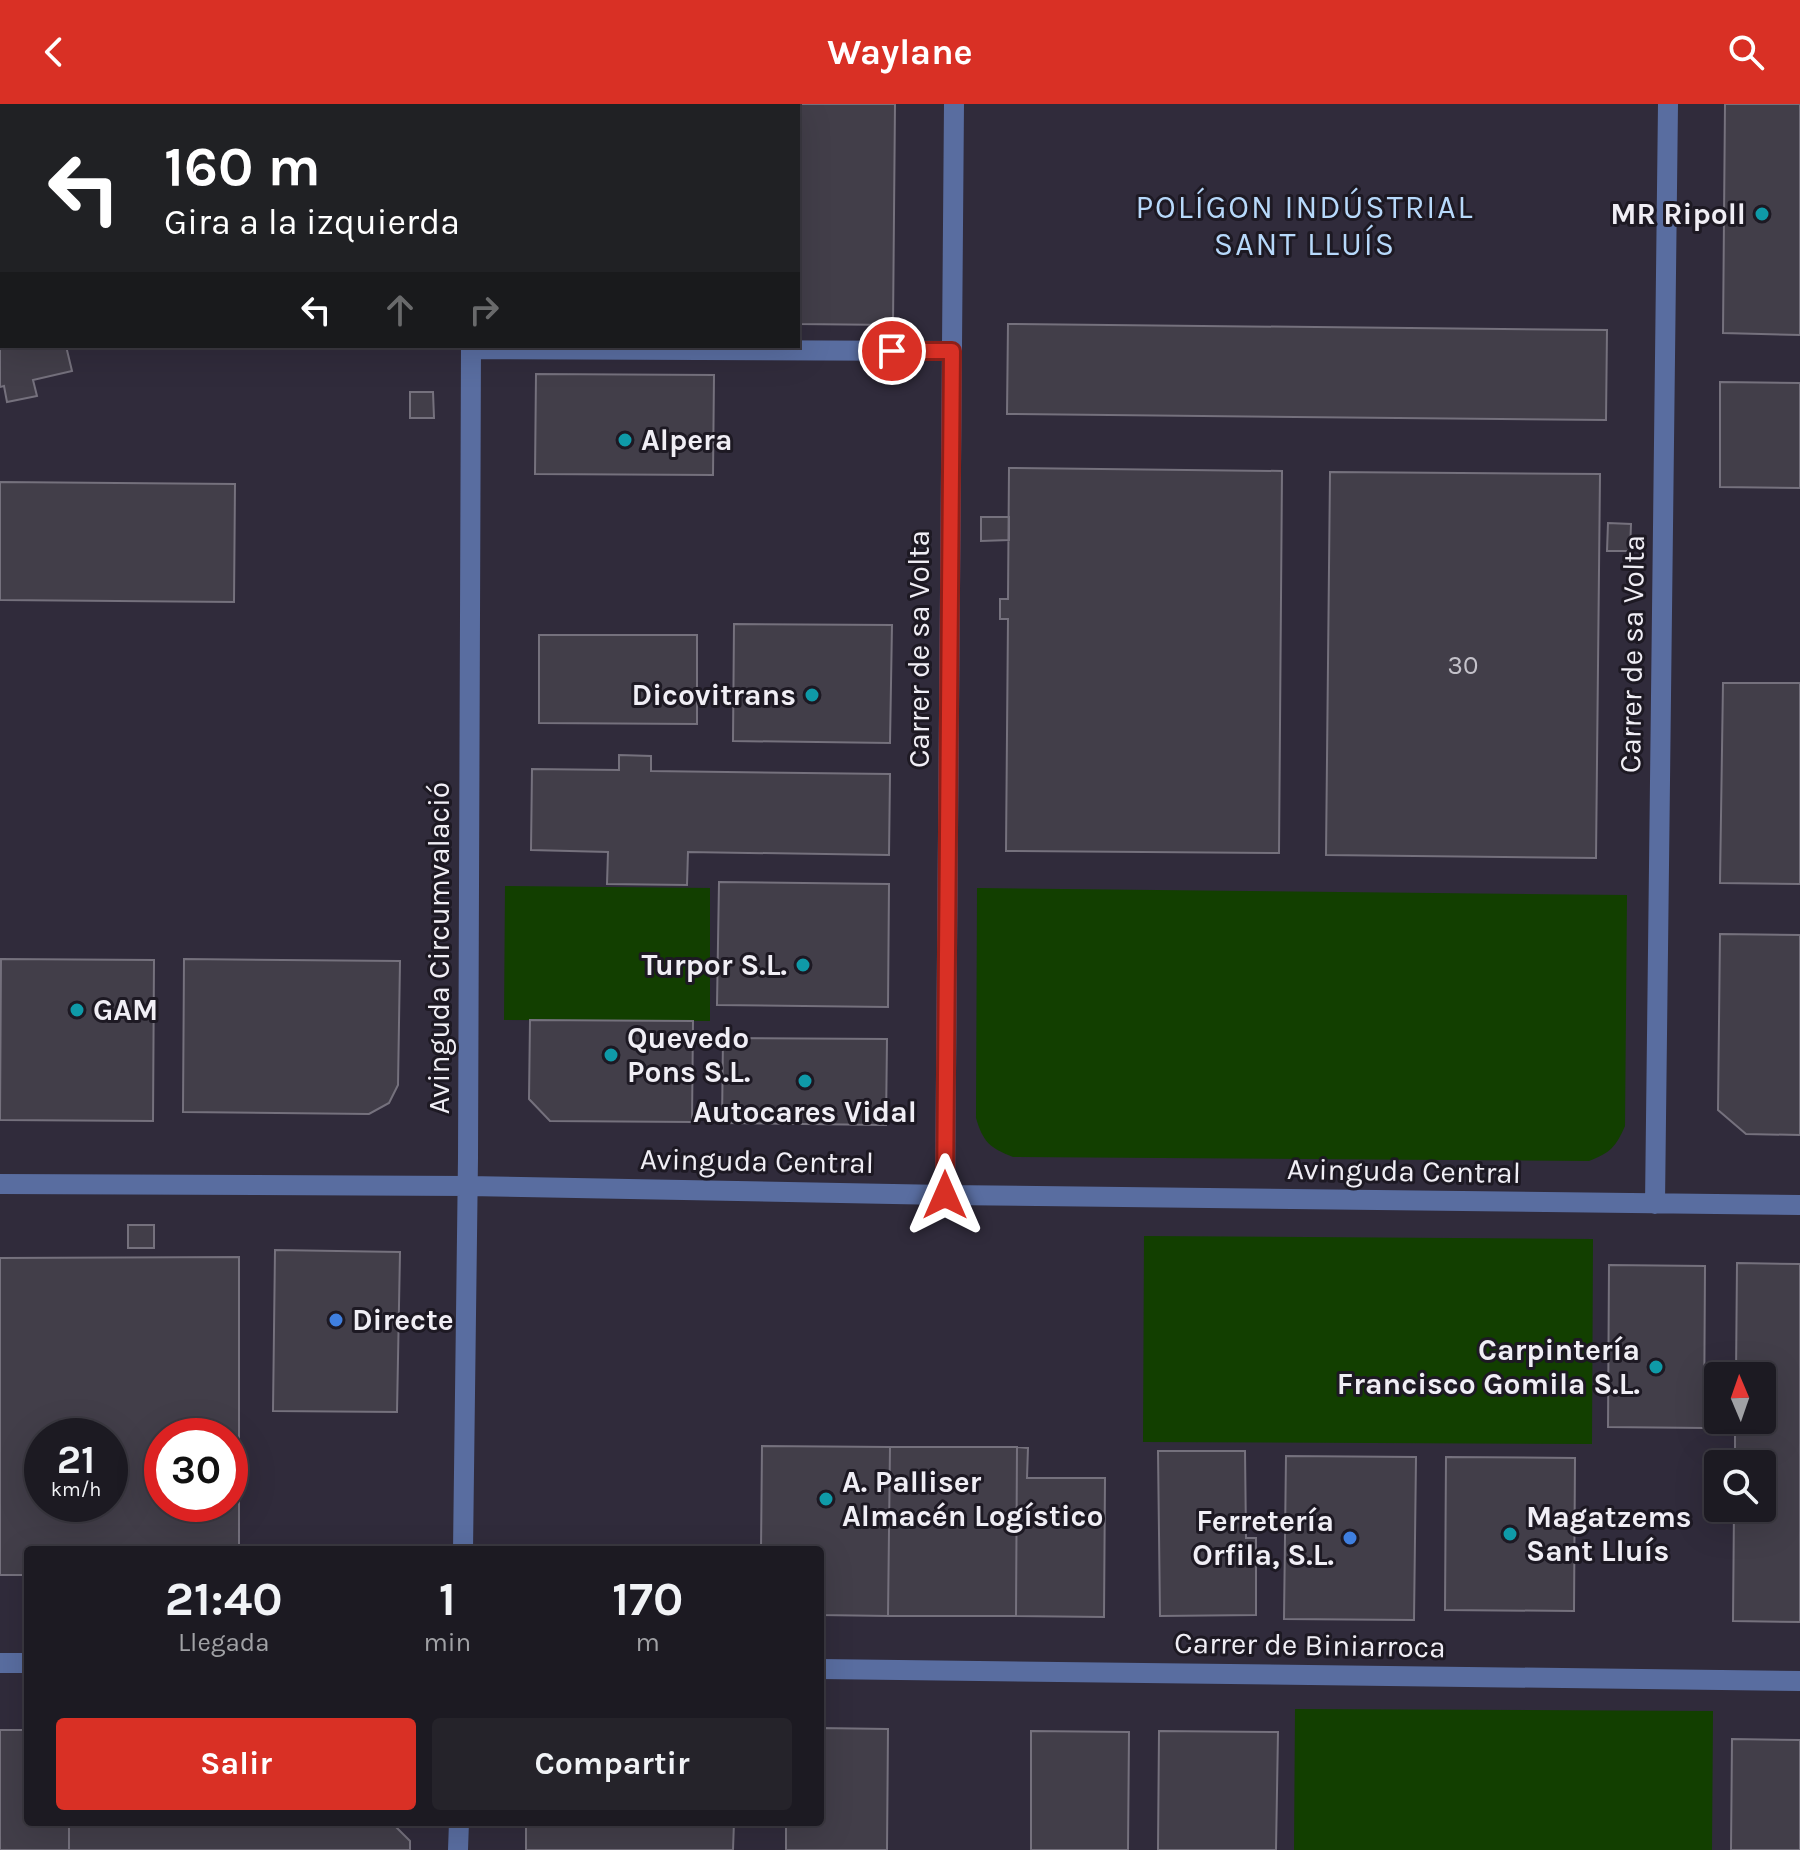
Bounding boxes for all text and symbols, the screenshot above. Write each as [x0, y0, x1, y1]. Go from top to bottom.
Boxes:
icon: back [32, 30, 76, 74]
icon: search [1724, 30, 1768, 74]
text: Waylane [827, 31, 973, 73]
text: 160 m [164, 134, 321, 199]
icon: left [32, 136, 136, 240]
district label: POLÍGON INDÚSTRIAL SANT LLUÍS [1135, 187, 1475, 263]
place label: MR Ripoll [1610, 196, 1746, 232]
text: Gira a la izquierda [164, 201, 460, 243]
marker: MR Ripoll [1753, 205, 1771, 223]
icon: left [294, 288, 338, 332]
icon: ahead [378, 288, 422, 332]
icon: right [462, 288, 506, 332]
pin [858, 317, 926, 385]
icon: arrive [870, 329, 914, 373]
place label: Alpera [641, 422, 732, 458]
marker: Alpera [616, 431, 634, 449]
street label: Carrer de sa Volta [901, 530, 937, 768]
street label: Carrer de sa Volta [1612, 535, 1652, 773]
house number: 30 [1448, 650, 1478, 681]
place label: Dicovitrans [632, 677, 796, 713]
marker: Dicovitrans [803, 686, 821, 704]
street label: Avinguda Circumvalació [421, 782, 457, 1114]
place label: Turpor S.L. [641, 947, 787, 983]
marker: Turpor S.L. [794, 956, 812, 974]
place label: GAM [93, 992, 158, 1028]
marker: GAM [68, 1001, 86, 1019]
place label: Quevedo Pons S.L. [627, 1020, 750, 1090]
marker: Quevedo Pons S.L. [602, 1046, 620, 1064]
marker: Autocares Vidal [796, 1072, 814, 1090]
place label: Autocares Vidal [693, 1094, 917, 1130]
street label: Avinguda Central [640, 1141, 874, 1181]
street label: Avinguda Central [1287, 1151, 1521, 1191]
position arrow [903, 1153, 987, 1237]
place label: Directe [352, 1302, 454, 1338]
marker: Directe [327, 1311, 345, 1329]
place label: Carpintería Francisco Gomila S.L. [1337, 1332, 1640, 1402]
marker: Carpintería Francisco Gomila S.L. [1647, 1358, 1665, 1376]
north arrow [1704, 1362, 1776, 1434]
map controls [1704, 1362, 1776, 1522]
speed limit sign: 30 [144, 1418, 248, 1522]
text: 21 [57, 1436, 95, 1483]
button: search [1704, 1450, 1776, 1522]
place label: A. Palliser Almacén Logístico [842, 1464, 1103, 1534]
text: km/h [51, 1478, 101, 1501]
marker: A. Palliser Almacén Logístico [817, 1490, 835, 1508]
place label: Magatzems Sant Lluís [1526, 1499, 1692, 1569]
place label: Ferretería Orfila, S.L. [1192, 1503, 1334, 1573]
marker: Magatzems Sant Lluís [1501, 1525, 1519, 1543]
marker: Ferretería Orfila, S.L. [1341, 1529, 1359, 1547]
text: 21:40 [165, 1571, 283, 1627]
text: 1 [439, 1571, 456, 1627]
text: 170 [612, 1571, 683, 1627]
street label: Carrer de Biniarroca [1174, 1625, 1446, 1665]
text: Llegada [178, 1627, 269, 1658]
text: min [423, 1627, 471, 1658]
text: m [635, 1627, 660, 1658]
button: Salir [56, 1718, 416, 1810]
button: Compartir [432, 1718, 792, 1810]

